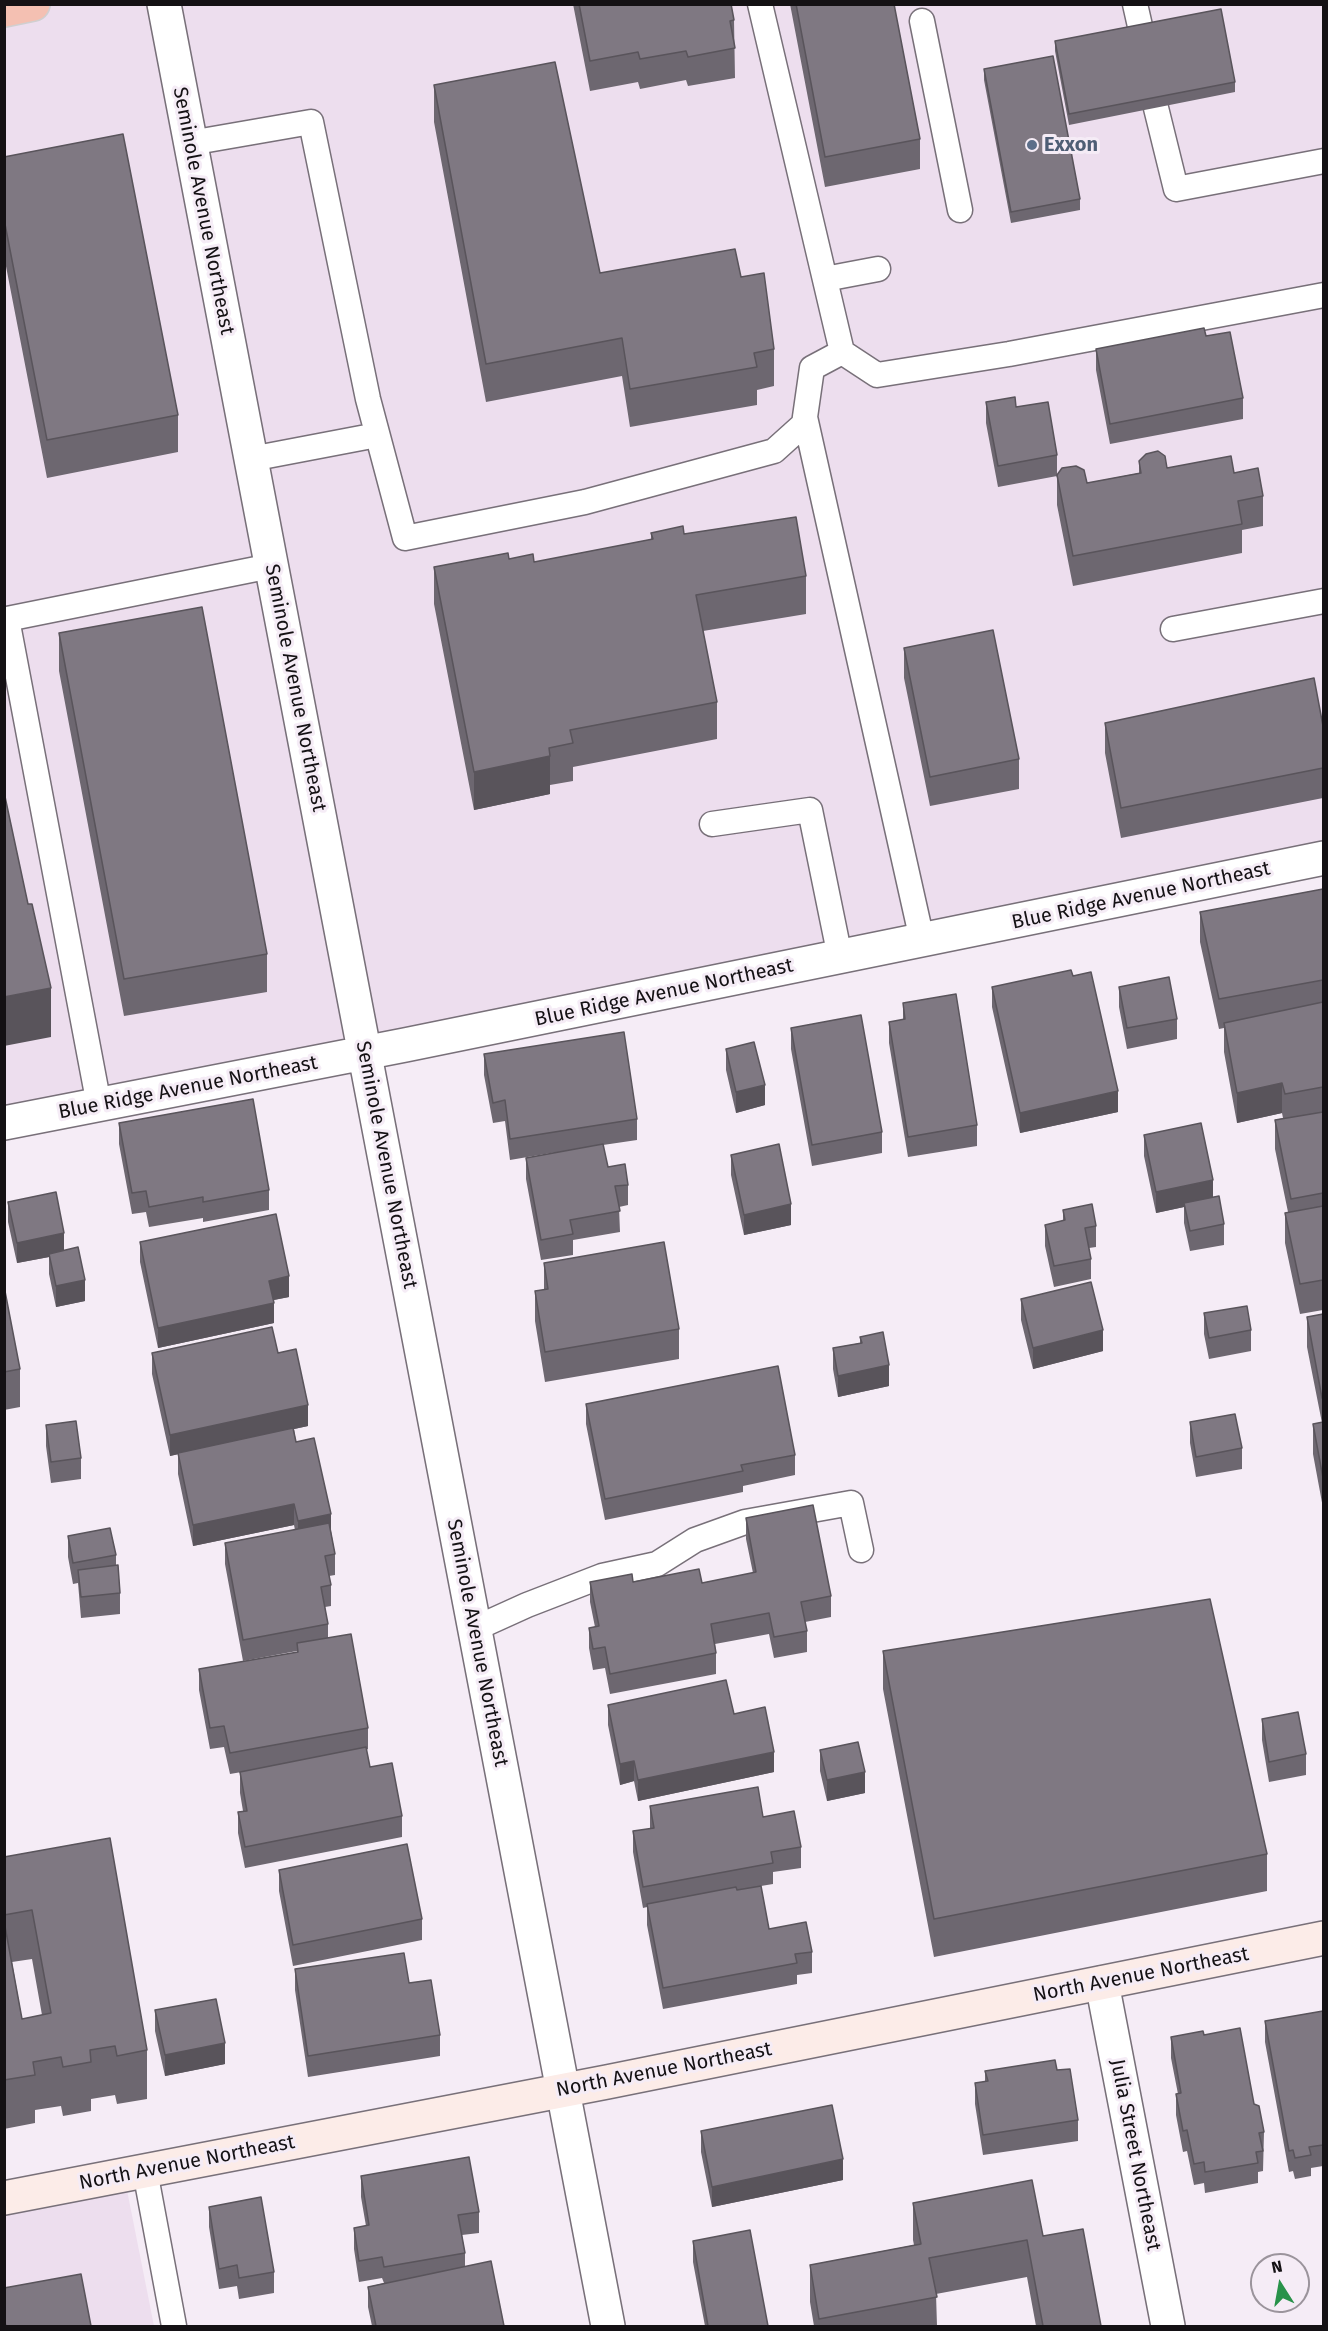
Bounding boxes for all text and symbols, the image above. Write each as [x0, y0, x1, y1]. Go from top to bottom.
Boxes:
street label: Seminole Avenue Northeast [167, 85, 239, 337]
place label: Exxon [1044, 133, 1098, 157]
marker: Exxon [1025, 138, 1039, 152]
street label: Seminole Avenue Northeast [259, 562, 331, 814]
street label: Blue Ridge Avenue Northeast [1010, 857, 1272, 935]
street label: Blue Ridge Avenue Northeast [533, 954, 795, 1032]
street label: Seminole Avenue Northeast [350, 1039, 422, 1291]
street label: Blue Ridge Avenue Northeast [56, 1051, 320, 1125]
street label: Seminole Avenue Northeast [441, 1517, 513, 1769]
street label: North Avenue Northeast [1031, 1942, 1251, 2008]
street label: North Avenue Northeast [554, 2037, 774, 2103]
street label: Julia Street Northeast [1105, 2057, 1165, 2253]
street label: North Avenue Northeast [77, 2130, 297, 2196]
north arrow [1250, 2253, 1310, 2313]
text: N [1270, 2256, 1284, 2277]

